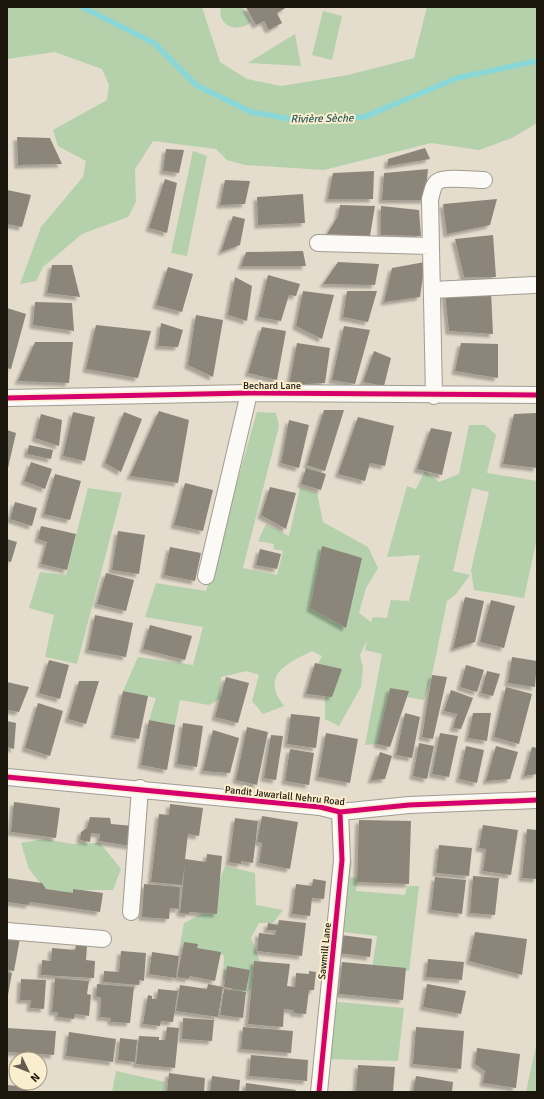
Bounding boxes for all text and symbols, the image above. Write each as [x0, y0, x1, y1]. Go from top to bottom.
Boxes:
water label: Rivière Sèche [290, 111, 354, 126]
street label: Bechard Lane [243, 380, 301, 392]
street label: Pandit Jawarlall Nehru Road [224, 784, 346, 808]
street label: Sawmill Lane [316, 922, 334, 980]
north arrow [8, 1051, 48, 1091]
text: N [28, 1070, 42, 1085]

